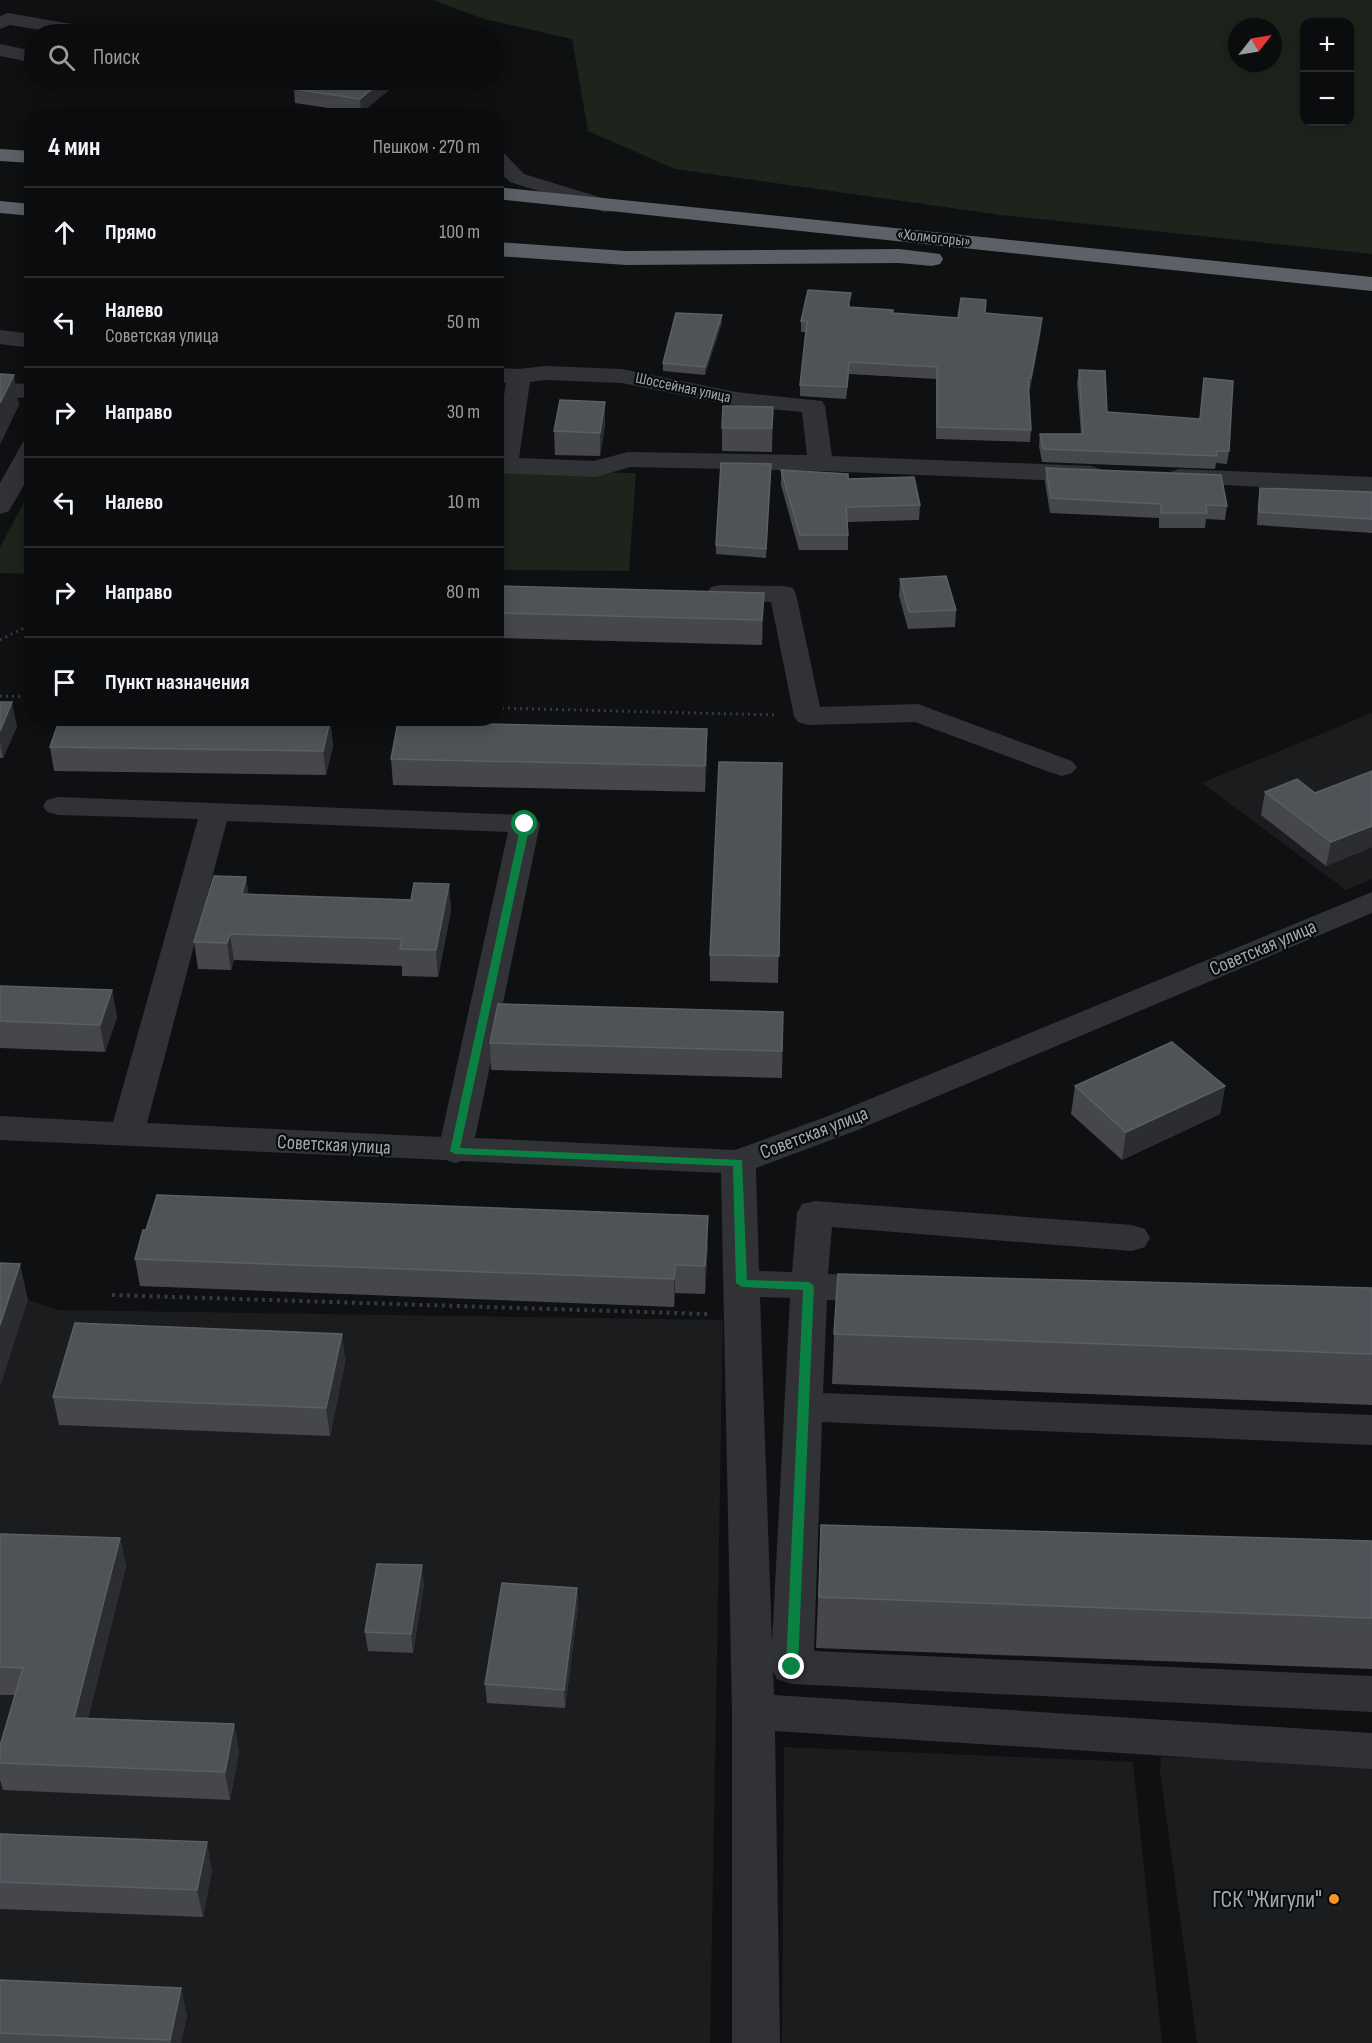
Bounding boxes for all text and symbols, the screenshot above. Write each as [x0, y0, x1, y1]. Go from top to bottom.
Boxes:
north arrow [1228, 18, 1282, 72]
map controls [1300, 18, 1354, 126]
button: + [1300, 18, 1354, 72]
search box [24, 24, 504, 90]
icon: search [45, 41, 78, 74]
text: Поиск [93, 44, 139, 71]
button: − [1300, 72, 1354, 126]
text: 4 мин [48, 132, 100, 163]
text: Пешком · 270 m [373, 135, 480, 159]
icon: ahead [48, 216, 81, 249]
text: Прямо [105, 219, 156, 246]
text: 100 m [439, 220, 480, 244]
street label: «Холмогоры» [897, 225, 971, 251]
text: Налево [105, 297, 163, 324]
icon: left [48, 306, 81, 339]
text: 50 m [447, 310, 480, 334]
text: Советская улица [105, 324, 219, 348]
street label: Шоссейная улица [634, 369, 732, 407]
icon: right [48, 396, 81, 429]
text: Направо [105, 399, 172, 426]
text: 30 m [447, 400, 480, 424]
icon: left [48, 486, 81, 519]
text: Налево [105, 489, 163, 516]
text: 10 m [448, 490, 480, 514]
icon: right [48, 576, 81, 609]
text: Направо [105, 579, 172, 606]
text: 80 m [446, 580, 480, 604]
icon: arrive [48, 666, 81, 699]
text: Пункт назначения [105, 669, 249, 696]
route start [511, 810, 537, 836]
street label: Советская улица [1206, 915, 1320, 981]
street label: Советская улица [757, 1101, 871, 1165]
street label: Советская улица [277, 1130, 391, 1160]
route end [778, 1653, 804, 1679]
place label: ГСК "Жигули" [1212, 1885, 1322, 1914]
marker: ГСК "Жигули" [1327, 1892, 1341, 1906]

